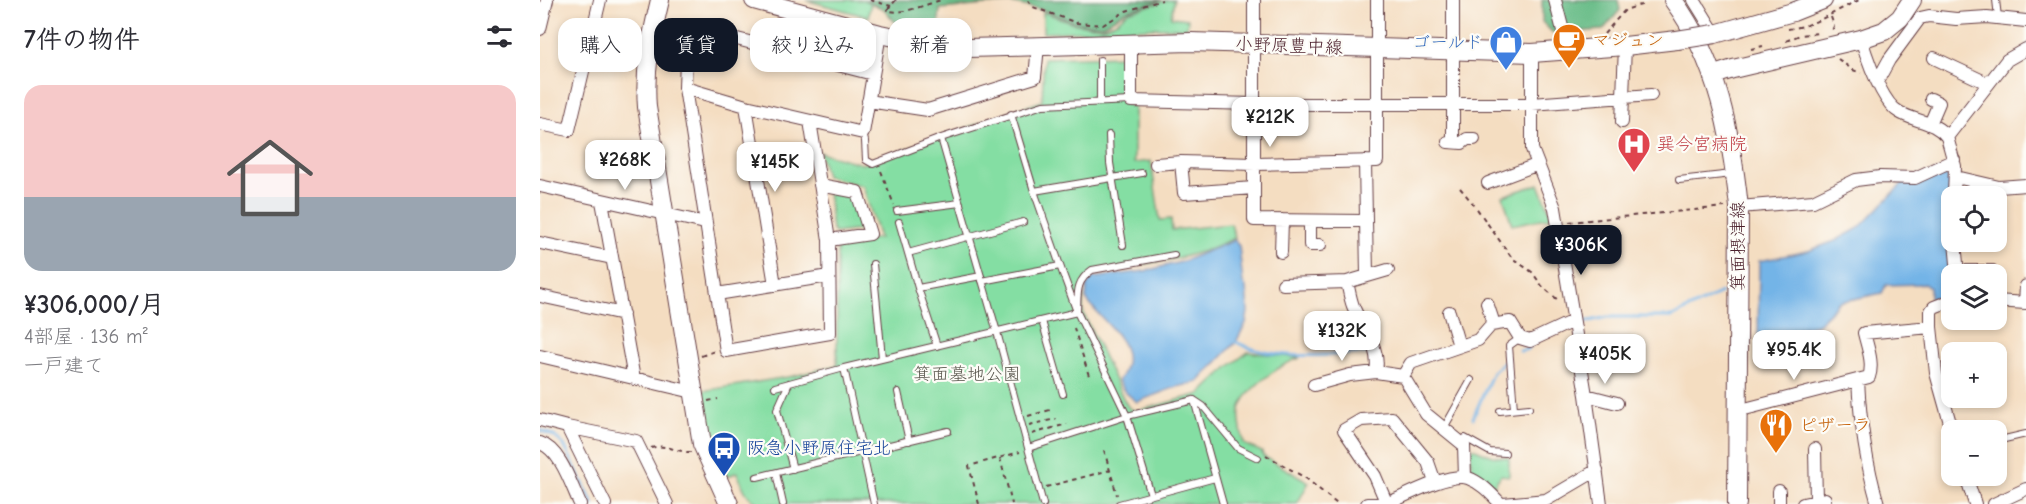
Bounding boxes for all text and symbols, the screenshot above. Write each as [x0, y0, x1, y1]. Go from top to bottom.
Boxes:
chip: 購入 [558, 18, 642, 72]
chip: 賃貸 [654, 18, 738, 72]
chip: 絞り込み [750, 18, 876, 72]
chip: 新着 [888, 18, 972, 72]
icon: filters [483, 20, 516, 53]
cafe icon: マジュン [1551, 22, 1587, 69]
shop icon: ゴールド [1488, 24, 1524, 71]
text: 7件の物件 [24, 25, 140, 55]
place label: マジュン [1592, 30, 1664, 51]
place label: ゴールド [1412, 32, 1483, 53]
street label: 小野原豊中線 [1235, 34, 1343, 58]
pin: ¥212K [1228, 97, 1312, 148]
text: ¥212K [1246, 105, 1294, 128]
icon: home [216, 124, 324, 232]
hospital icon: 巽今宮病院 [1616, 126, 1652, 173]
place label: 巽今宮病院 [1657, 134, 1747, 155]
pin: ¥268K [583, 140, 667, 191]
pin: ¥145K [733, 142, 817, 193]
text: ¥268K [599, 148, 651, 171]
text: ¥145K [751, 150, 799, 173]
map controls [1941, 186, 2007, 486]
button: locate [1941, 186, 2007, 252]
street label: 箕面摂津線 [1728, 201, 1749, 291]
pin: ¥306K [1539, 225, 1623, 276]
text: ¥306K [1555, 233, 1607, 256]
button: layers [1941, 264, 2007, 330]
text: ¥306,000/月 [24, 290, 165, 320]
pin: ¥132K [1300, 311, 1384, 362]
text: ¥132K [1318, 319, 1366, 342]
text: 4部屋 · 136 m² [24, 325, 148, 348]
pin: ¥95.4K [1745, 330, 1843, 381]
pin: ¥405K [1563, 334, 1647, 385]
text: ¥95.4K [1766, 338, 1822, 361]
text: ¥405K [1579, 342, 1631, 365]
button: + [1941, 342, 2007, 408]
text: 一戸建て [24, 354, 104, 377]
park label: 箕面墓地公園 [913, 364, 1021, 385]
restaurant icon: ピザーラ [1758, 407, 1794, 454]
place label: ピザーラ [1799, 415, 1871, 436]
button: − [1941, 420, 2007, 486]
bus stop icon: 阪急小野原住宅北 [706, 430, 742, 477]
place label: 阪急小野原住宅北 [747, 438, 891, 459]

